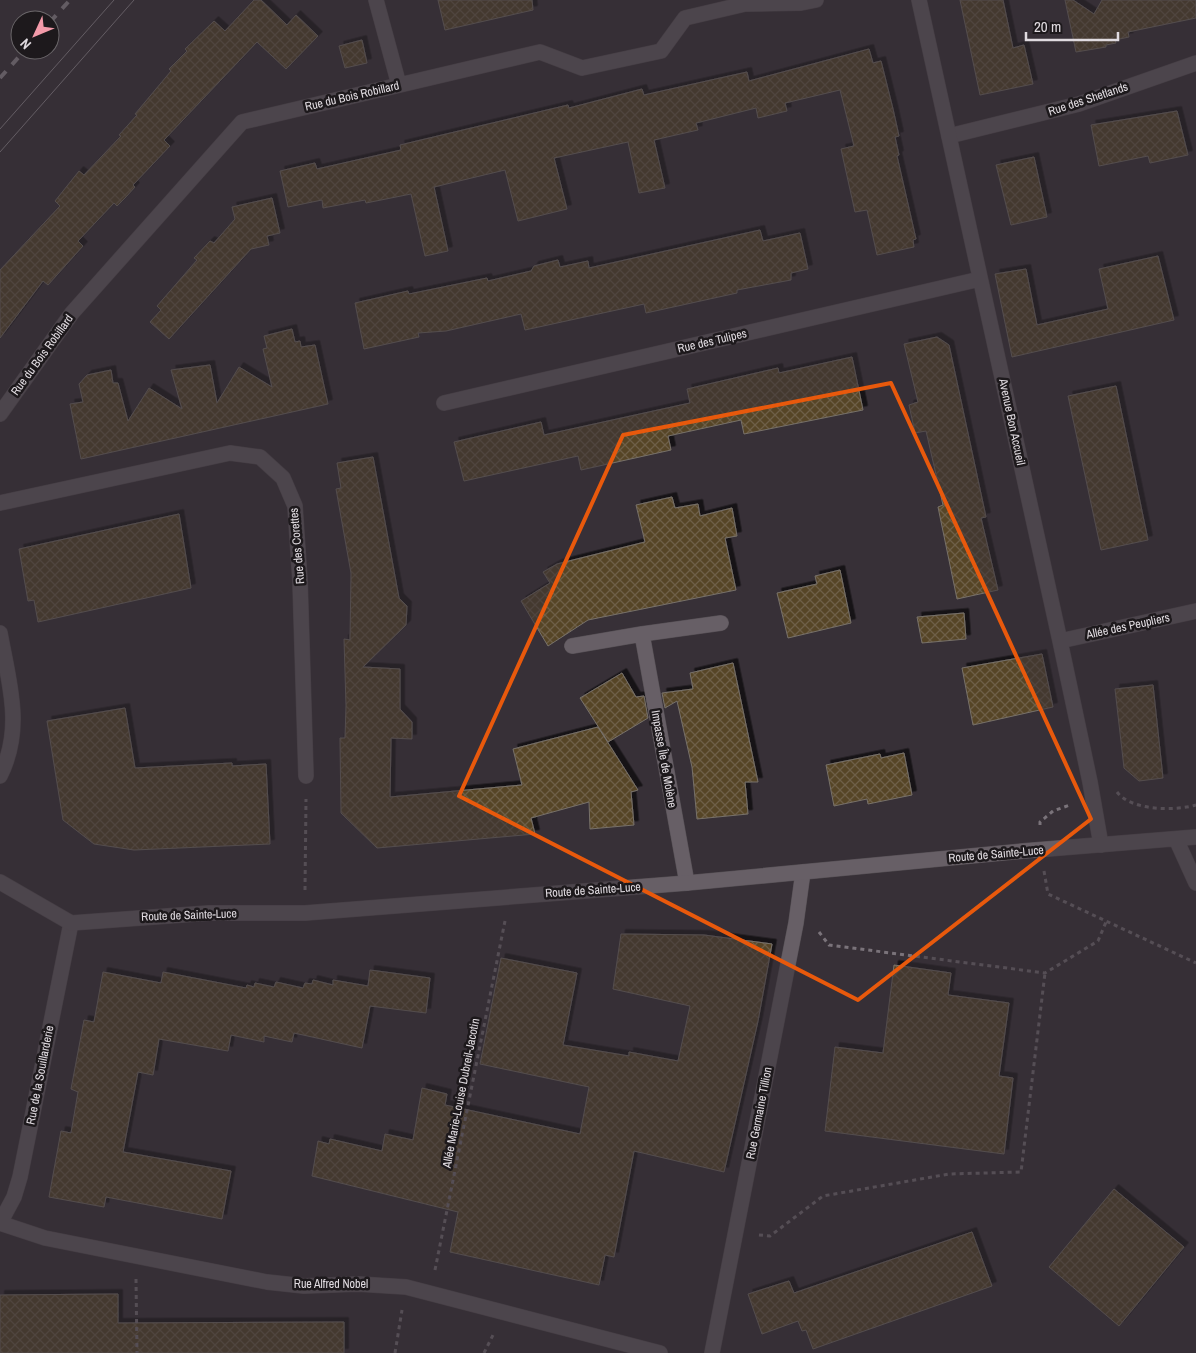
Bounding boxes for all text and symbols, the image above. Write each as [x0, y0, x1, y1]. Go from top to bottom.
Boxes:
north arrow [10, 10, 60, 60]
scale bar [1026, 10, 1118, 42]
text: 20 m [1034, 16, 1061, 37]
text: N [16, 35, 35, 53]
street label: Rue du Bois Robillard [303, 77, 401, 115]
street label: Rue des Shetlands [1046, 79, 1130, 119]
street label: Rue du Bois Robillard [7, 311, 77, 399]
street label: Rue des Tulipes [676, 325, 748, 357]
street label: Avenue Bon Accueil [995, 376, 1029, 467]
street label: Rue des Corettes [286, 507, 308, 585]
street label: Allée des Peupliers [1084, 609, 1171, 643]
street label: Impasse Île de Molène [648, 709, 680, 809]
street label: Route de Sainte-Luce [948, 842, 1044, 866]
street label: Route de Sainte-Luce [545, 879, 641, 901]
street label: Route de Sainte-Luce [141, 905, 237, 925]
street label: Allée Marie-Louise Dubreil-Jacotin [438, 1017, 483, 1170]
street label: Rue de la Souillarderie [23, 1024, 57, 1126]
street label: Rue Germaine Tillion [742, 1065, 776, 1161]
street label: Rue Alfred Nobel [294, 1276, 368, 1292]

